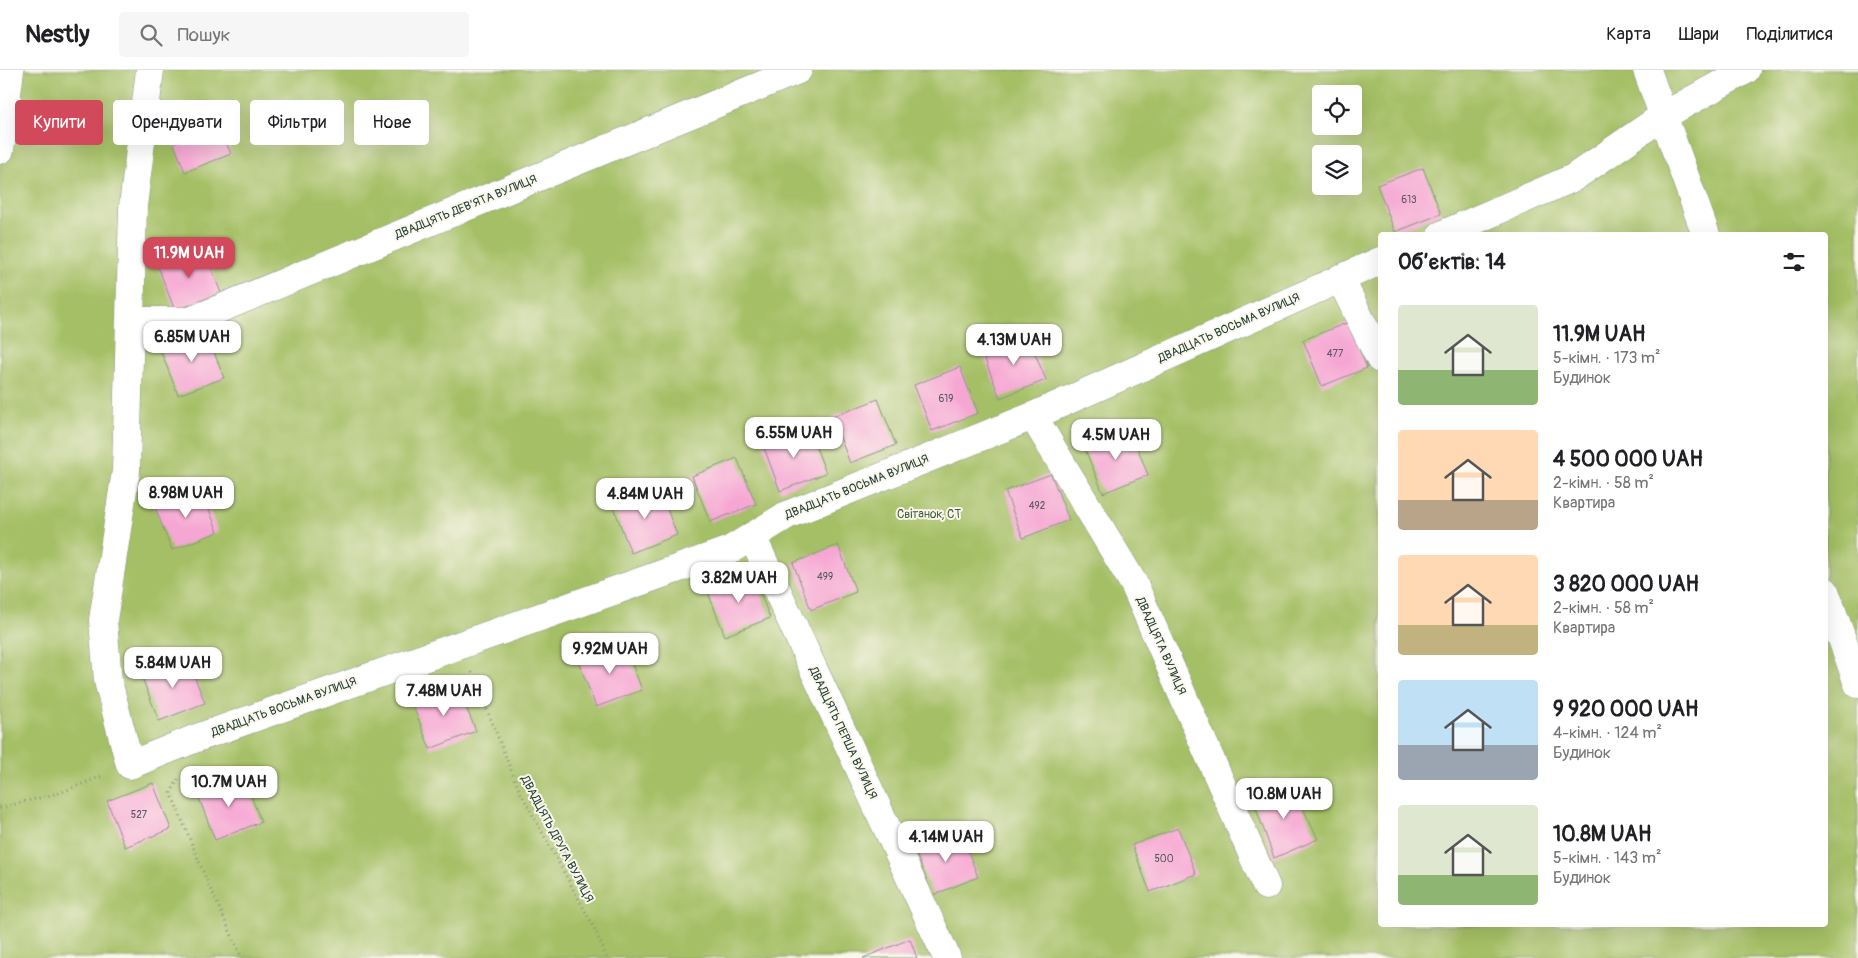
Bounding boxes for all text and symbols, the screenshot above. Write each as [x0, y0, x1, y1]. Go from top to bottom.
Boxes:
search box [119, 12, 469, 57]
text: Nestly [25, 20, 89, 49]
icon: search [137, 21, 165, 49]
text: Пошук [177, 23, 230, 47]
text: Карта [1606, 23, 1651, 46]
text: Шари [1679, 23, 1718, 46]
text: Поділитися [1746, 23, 1833, 46]
map controls [1312, 85, 1362, 195]
button: locate [1312, 85, 1362, 135]
chip: Купити [15, 100, 103, 145]
chip: Орендувати [113, 100, 240, 145]
chip: Фільтри [250, 100, 344, 145]
chip: Нове [354, 100, 429, 145]
button: layers [1312, 145, 1362, 195]
street label: ДВАДЦЯТЬ ДЕВ’ЯТА ВУЛИЦЯ [392, 172, 539, 243]
house number: 613 [1401, 194, 1417, 206]
pin: 11.9M UAH [132, 236, 246, 279]
text: 11.9M UAH [154, 243, 224, 263]
icon: filters [1780, 248, 1808, 276]
text: Об’єктів: 14 [1398, 249, 1506, 276]
street label: ДВАДЦАТЬ ВОСЬМА ВУЛИЦЯ [1155, 290, 1302, 367]
pin: 6.85M UAH [135, 320, 249, 363]
text: 11.9M UAH [1553, 321, 1645, 348]
pin: 4.13M UAH [957, 324, 1071, 366]
icon: home [1438, 325, 1498, 385]
text: 6.85M UAH [154, 327, 230, 347]
text: 4.13M UAH [977, 330, 1051, 350]
house number: 477 [1327, 348, 1344, 360]
text: 5-кімн. · 173 m² [1553, 348, 1661, 368]
text: Будинок [1553, 368, 1611, 388]
house number: 619 [939, 393, 953, 405]
pin: 6.55M UAH [737, 416, 851, 459]
pin: 4.5M UAH [1064, 418, 1168, 461]
text: 6.55M UAH [756, 423, 832, 443]
text: 4.5M UAH [1082, 425, 1150, 445]
text: 4 500 000 UAH [1553, 446, 1703, 473]
icon: home [1438, 450, 1498, 510]
street label: ДВАДЦАТЬ ВОСЬМА ВУЛИЦЯ [782, 451, 931, 523]
text: 2-кімн. · 58 m² [1553, 473, 1654, 493]
pin: 8.98M UAH [129, 476, 243, 519]
pin: 4.84M UAH [588, 478, 702, 520]
text: 8.98M UAH [149, 483, 223, 503]
text: 4.84M UAH [607, 484, 683, 504]
text: Квартира [1553, 493, 1615, 513]
house number: 492 [1029, 500, 1046, 512]
park label: Світанок, СТ [897, 507, 961, 522]
pin: 3.82M UAH [682, 562, 796, 604]
text: 3.82M UAH [701, 568, 777, 588]
house number: 499 [817, 571, 833, 583]
text: 3 820 000 UAH [1553, 571, 1699, 598]
icon: home [1438, 575, 1498, 635]
street label: ДВАДЦЯТА ВУЛИЦЯ [1132, 594, 1189, 697]
text: 2-кімн. · 58 m² [1553, 598, 1654, 618]
text: Квартира [1553, 618, 1615, 638]
pin: 9.92M UAH [553, 632, 667, 675]
text: 9.92M UAH [572, 639, 648, 659]
pin: 5.84M UAH [116, 646, 230, 689]
text: 5.84M UAH [135, 653, 211, 673]
street label: ДВАДЦЯТЬ ПЕРША ВУЛИЦЯ [805, 663, 880, 802]
street label: ДВАДЦАТЬ ВОСЬМА ВУЛИЦЯ [208, 674, 359, 741]
pin: 7.48M UAH [387, 674, 501, 717]
text: 7.48M UAH [406, 681, 482, 701]
text: 9 920 000 UAH [1553, 696, 1698, 723]
icon: home [1438, 700, 1498, 760]
text: 4-кімн. · 124 m² [1553, 723, 1662, 743]
text: Будинок [1553, 743, 1611, 763]
pin: 10.7M UAH [172, 766, 286, 808]
text: 10.7M UAH [191, 772, 267, 792]
street label: ДВАДЦЯТЬ ДРУГА ВУЛИЦЯ [517, 772, 597, 905]
pin: 10.8M UAH [1227, 778, 1341, 820]
text: 10.8M UAH [1247, 784, 1321, 804]
house number: 527 [131, 809, 148, 821]
pin: 4.14M UAH [889, 820, 1003, 863]
text: 10.8M UAH [1553, 821, 1651, 848]
icon: home [1438, 825, 1498, 885]
text: 4.14M UAH [909, 827, 983, 847]
text: 5-кімн. · 143 m² [1553, 848, 1661, 868]
house number: 500 [1154, 853, 1174, 865]
text: Будинок [1553, 868, 1611, 888]

